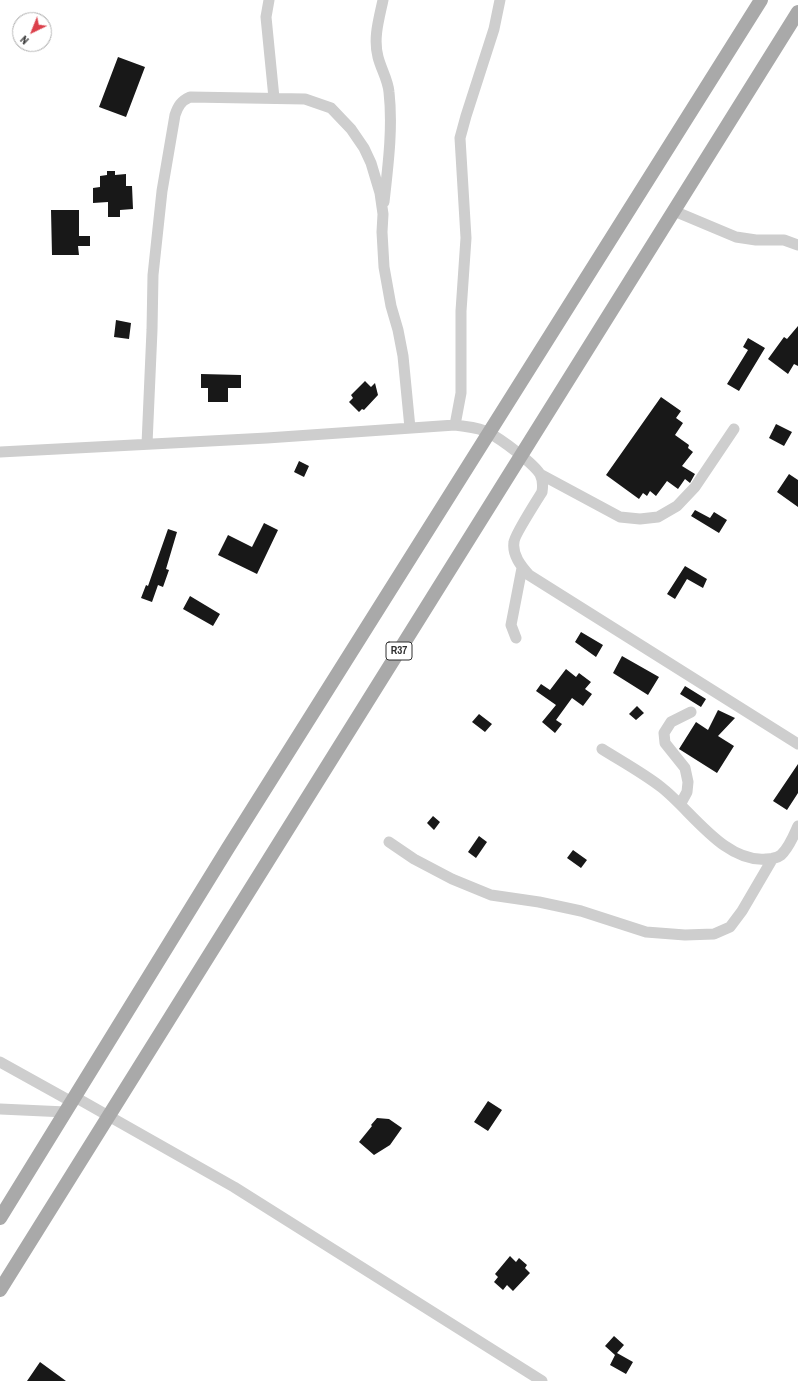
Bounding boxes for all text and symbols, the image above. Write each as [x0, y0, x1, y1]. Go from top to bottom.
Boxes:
north arrow [12, 12, 52, 52]
text: N [17, 33, 32, 47]
road number: R37 [386, 642, 412, 660]

